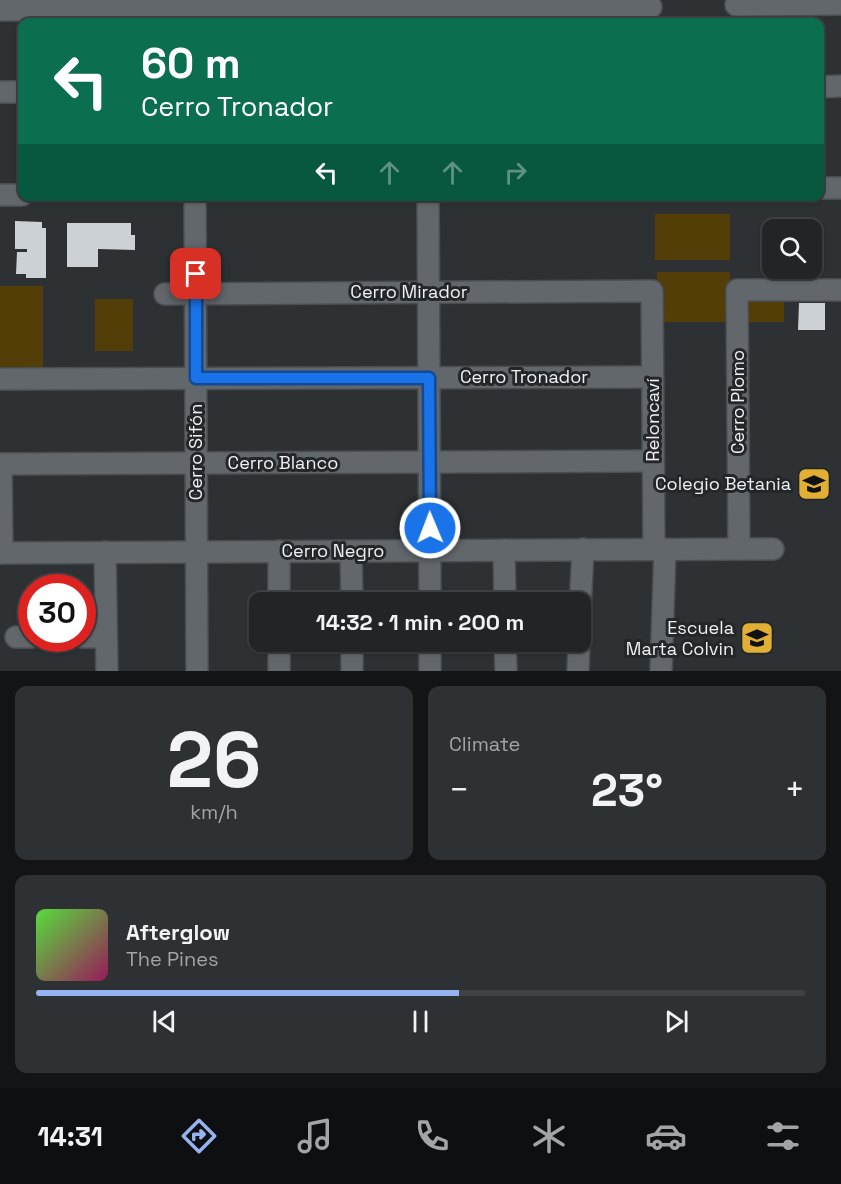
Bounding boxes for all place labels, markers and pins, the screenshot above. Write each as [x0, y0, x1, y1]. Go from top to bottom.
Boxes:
pin [170, 248, 221, 299]
school or university icon: Colegio Betania [796, 466, 832, 502]
place label: Colegio Betania [655, 472, 791, 495]
place label: Escuela Marta Colvin [626, 616, 734, 660]
school or university icon: Escuela Marta Colvin [739, 620, 775, 656]

